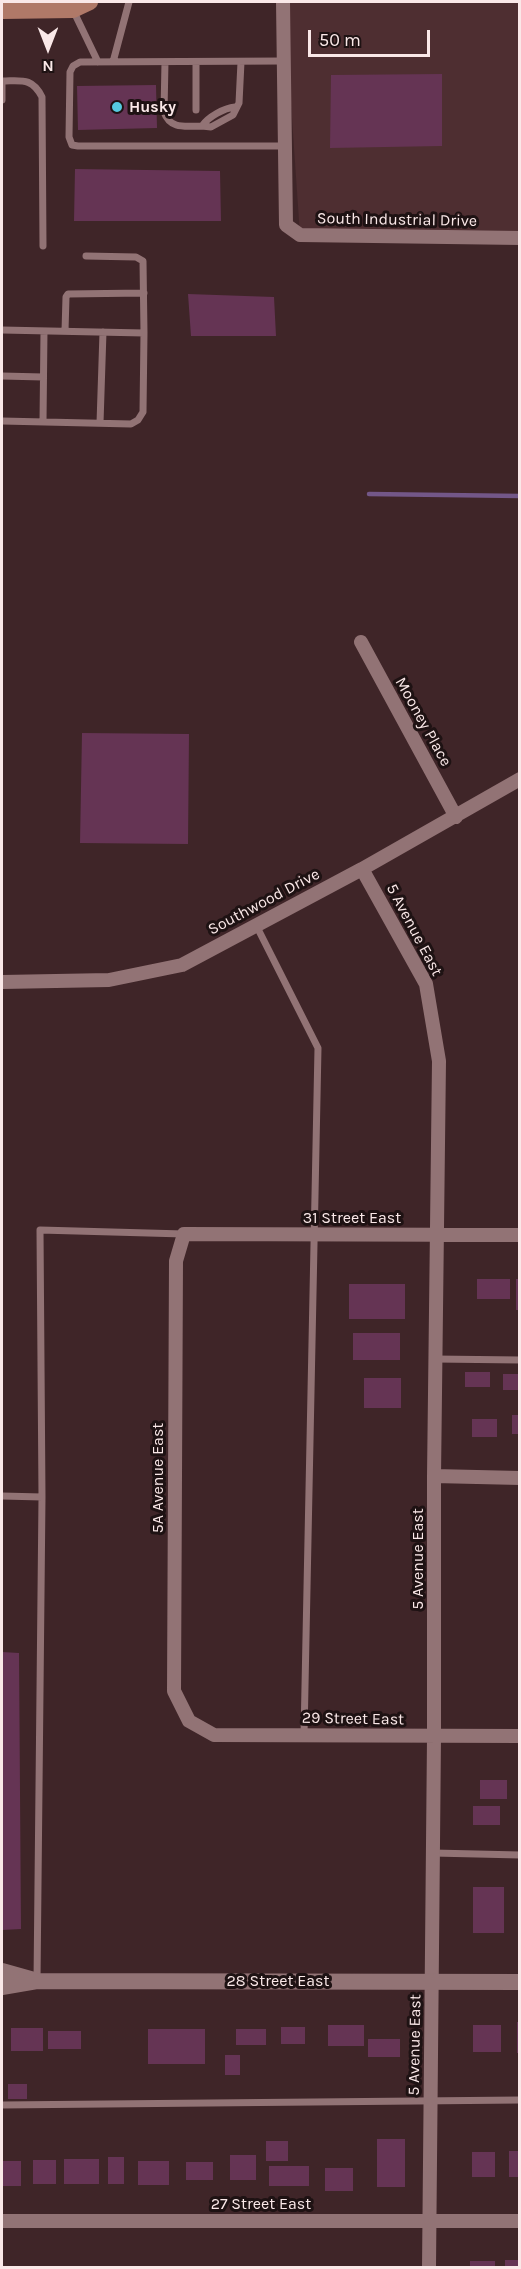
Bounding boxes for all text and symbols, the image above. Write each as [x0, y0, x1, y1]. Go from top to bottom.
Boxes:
north arrow [18, 18, 78, 78]
scale bar [311, 18, 432, 56]
text: 50 m [319, 29, 361, 51]
text: N [42, 57, 54, 76]
place label: Husky [129, 97, 176, 117]
marker: Husky [110, 100, 124, 114]
street label: South Industrial Drive [317, 209, 477, 231]
street label: Mooney Place [391, 674, 455, 770]
street label: Southwood Drive [205, 865, 323, 939]
street label: 5 Avenue East [382, 881, 446, 979]
street label: 31 Street East [303, 1208, 401, 1228]
street label: 5A Avenue East [148, 1423, 168, 1533]
street label: 5 Avenue East [408, 1508, 428, 1610]
street label: 29 Street East [302, 1709, 404, 1729]
street label: 28 Street East [227, 1971, 329, 1991]
street label: 5 Avenue East [405, 1994, 425, 2096]
street label: 27 Street East [211, 2194, 311, 2214]

